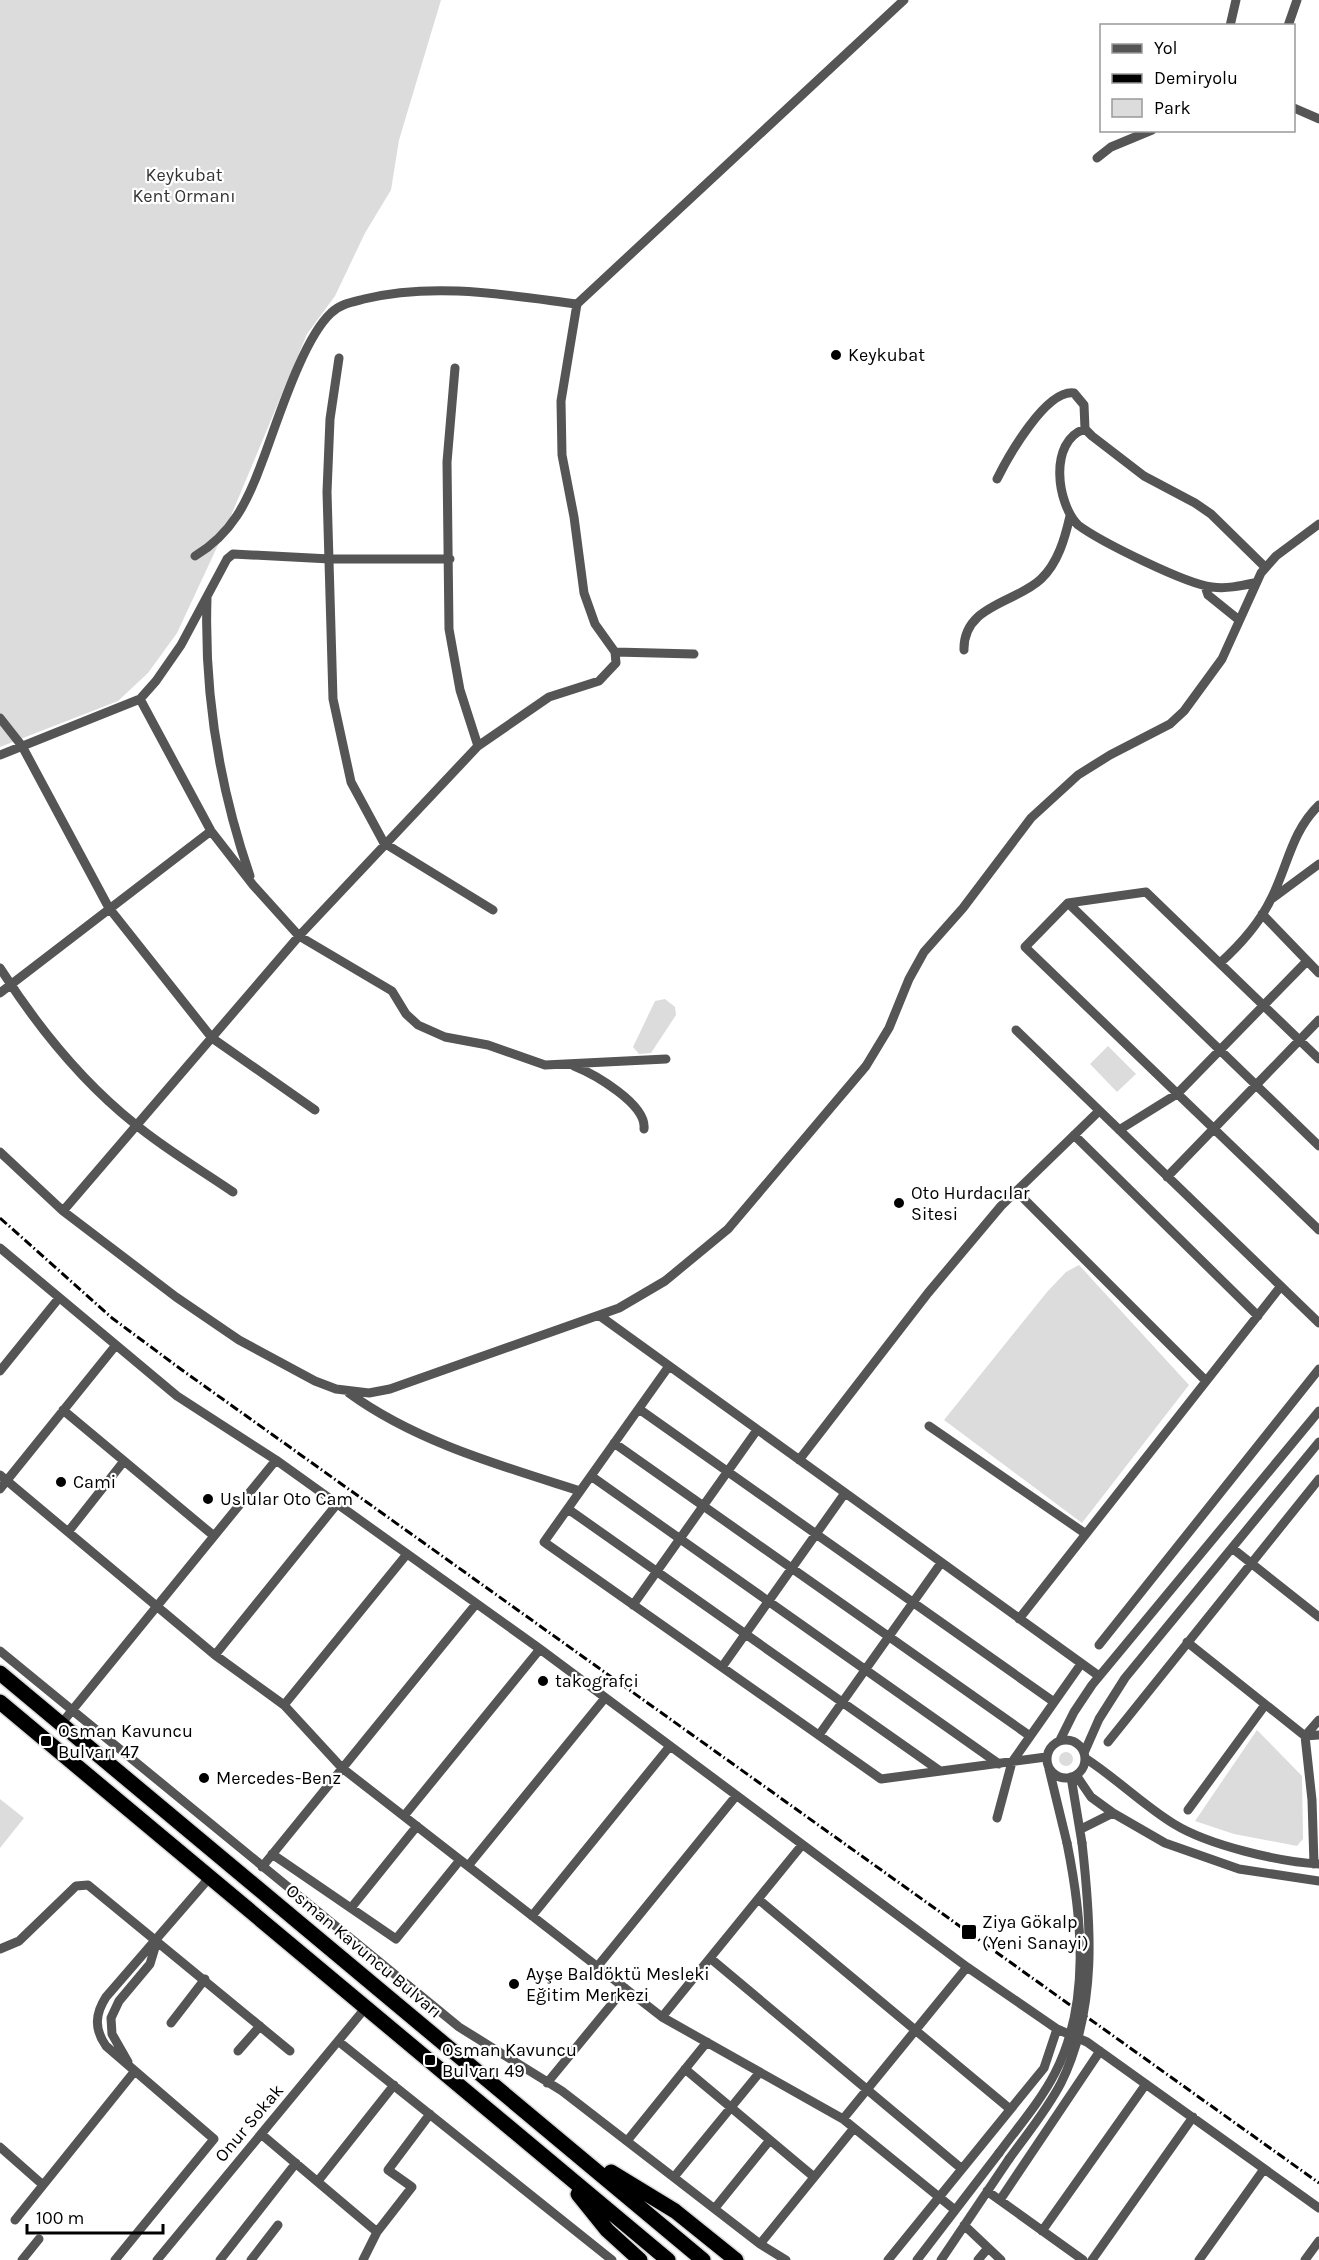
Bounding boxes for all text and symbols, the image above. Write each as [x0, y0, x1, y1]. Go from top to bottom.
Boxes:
legend [1100, 24, 1295, 132]
text: Yol [1154, 37, 1178, 59]
text: Demiryolu [1154, 67, 1238, 89]
text: Park [1154, 97, 1191, 119]
park label: Keykubat Kent Ormanı [132, 164, 236, 207]
place label: Keykubat [848, 344, 925, 366]
marker: Keykubat [829, 348, 843, 362]
place label: Oto Hurdacılar Sitesi [911, 1182, 1030, 1225]
marker: Oto Hurdacılar Sitesi [892, 1196, 906, 1210]
place label: Cami [73, 1471, 116, 1493]
marker: Cami [54, 1475, 68, 1489]
place label: Uslular Oto Cam [220, 1488, 353, 1510]
marker: Uslular Oto Cam [201, 1492, 215, 1506]
place label: takografci [555, 1670, 639, 1692]
marker: takografci [536, 1674, 550, 1688]
place label: Osman Kavuncu Bulvarı 47 [58, 1720, 193, 1763]
marker: Osman Kavuncu Bulvarı 47 [39, 1734, 53, 1748]
place label: Mercedes-Benz [216, 1767, 341, 1789]
marker: Mercedes-Benz [197, 1771, 211, 1785]
street label: Osman Kavuncu Bulvarı [281, 1879, 447, 2023]
place label: Ziya Gökalp (Yeni Sanayi) [982, 1911, 1089, 1954]
marker: Ziya Gökalp (Yeni Sanayi) [960, 1923, 978, 1941]
place label: Ayşe Baldöktü Mesleki Eğitim Merkezi [526, 1963, 710, 2006]
marker: Ayşe Baldöktü Mesleki Eğitim Merkezi [507, 1977, 521, 1991]
place label: Osman Kavuncu Bulvarı 49 [442, 2039, 577, 2082]
marker: Osman Kavuncu Bulvarı 49 [423, 2053, 437, 2067]
street label: Onur Sokak [210, 2080, 288, 2166]
scale bar [27, 2197, 164, 2235]
text: 100 m [36, 2207, 84, 2229]

